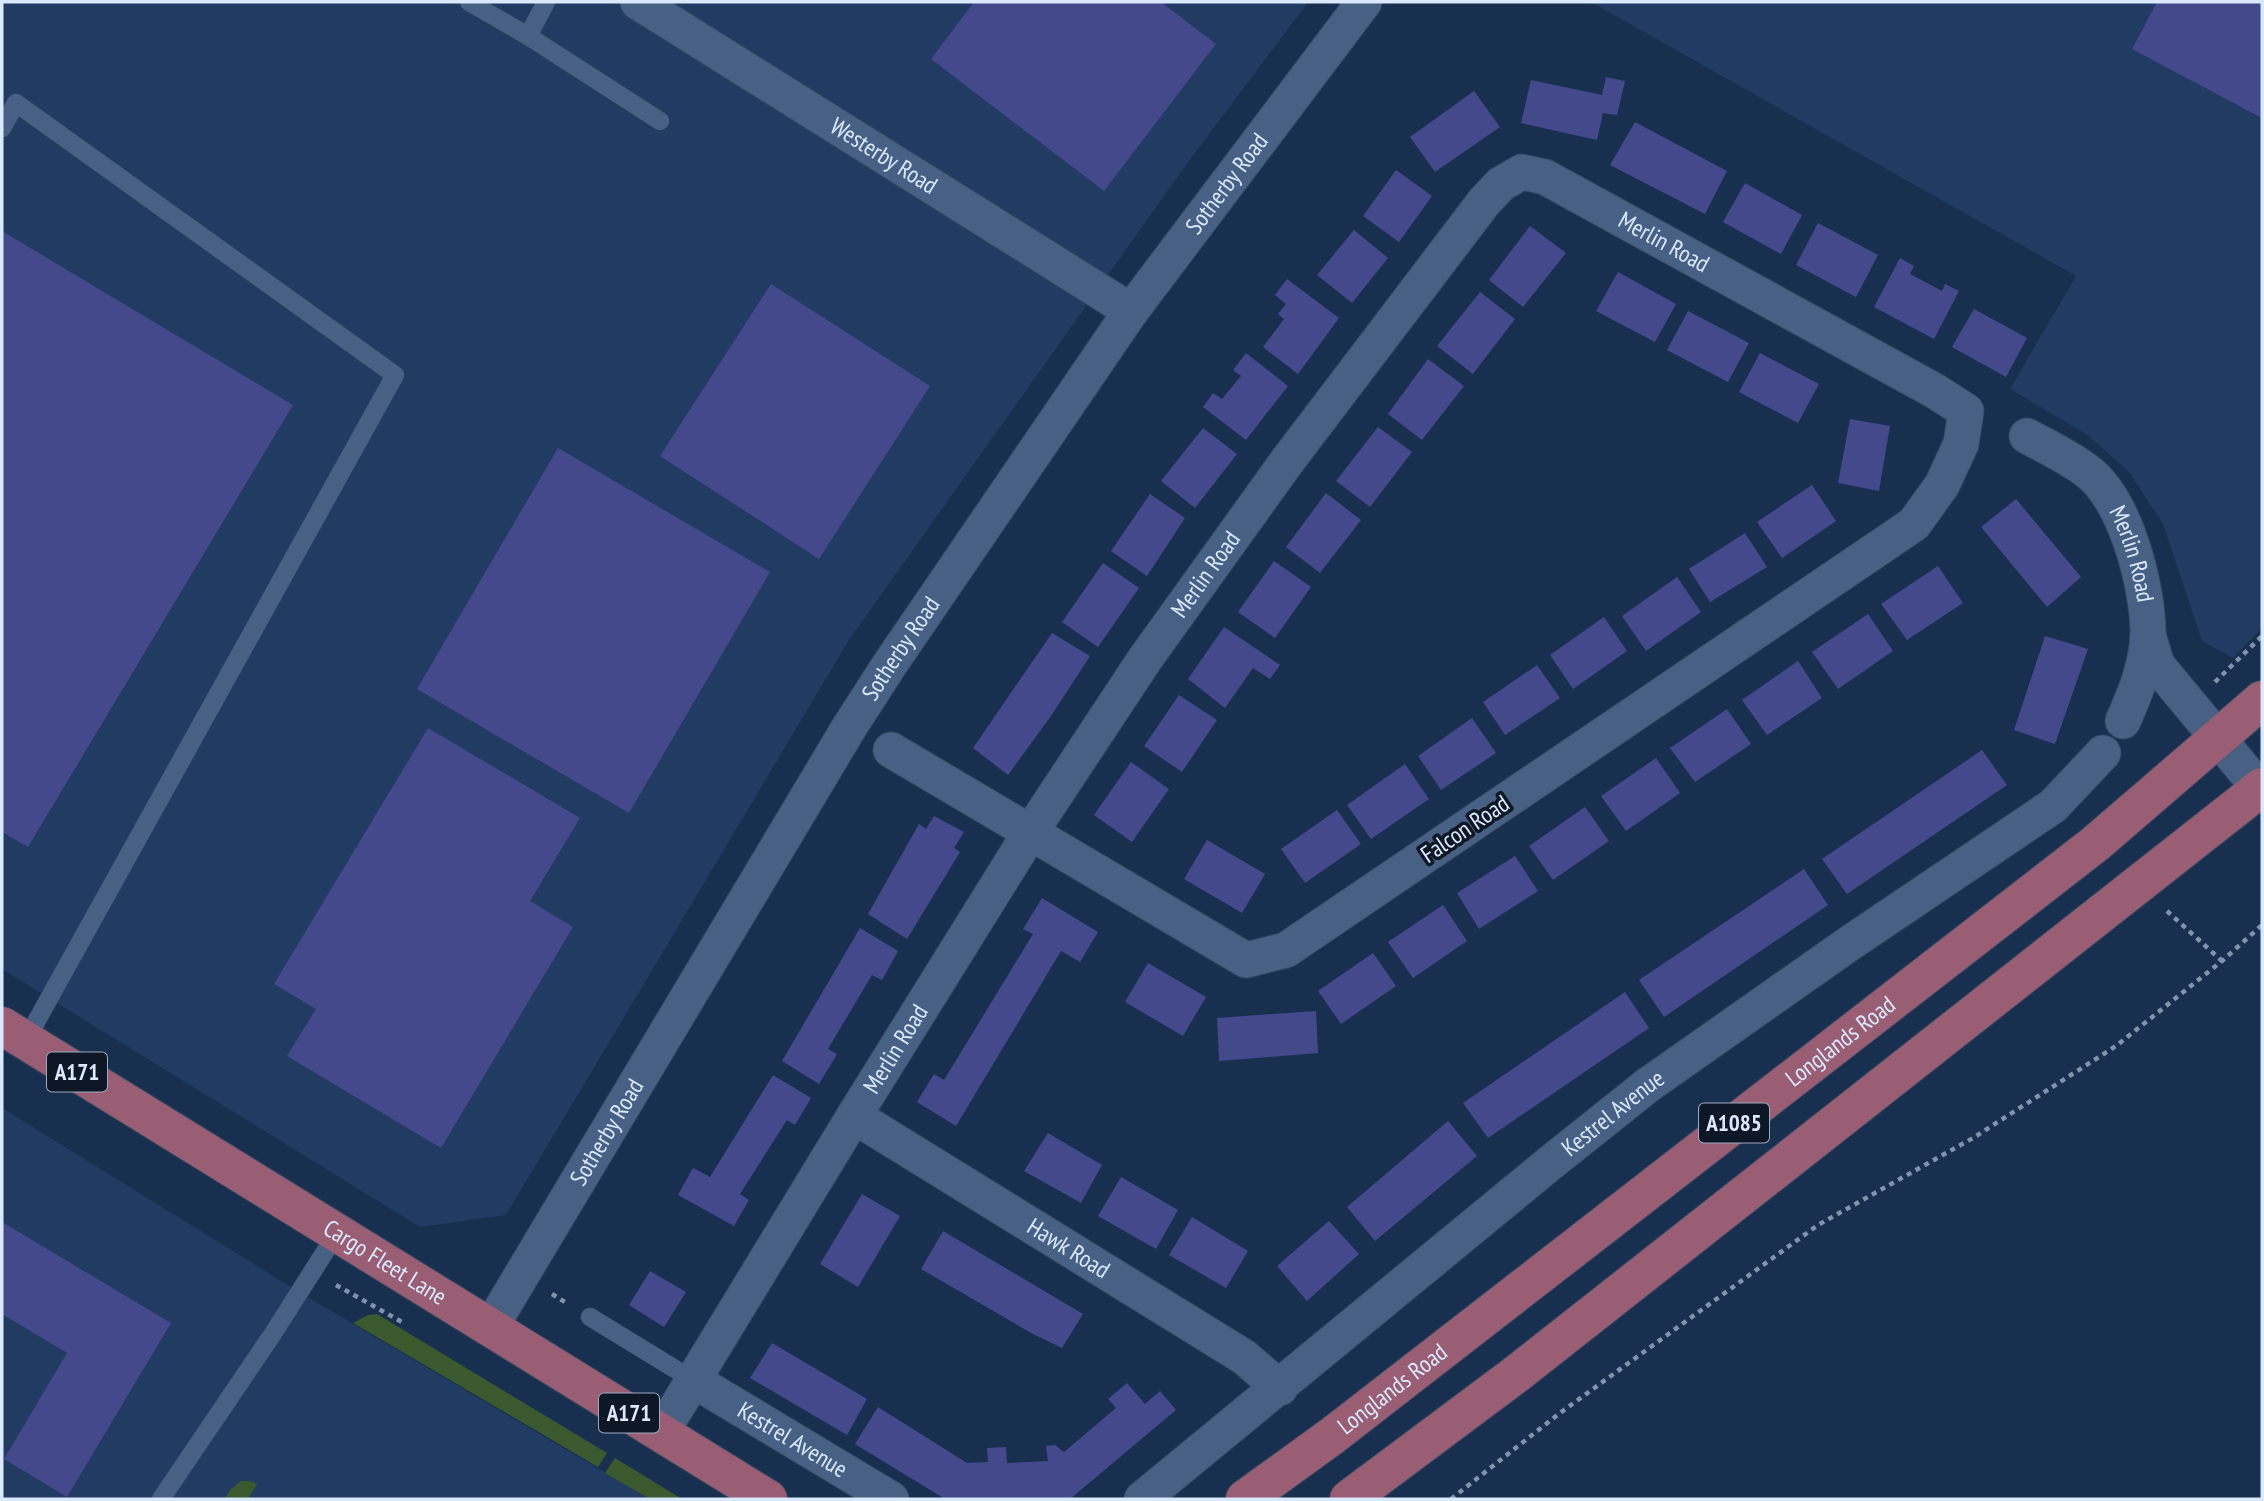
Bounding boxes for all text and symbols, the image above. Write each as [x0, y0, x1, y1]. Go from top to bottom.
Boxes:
street label: Westerby Road [825, 110, 943, 201]
street label: Sotherby Road [1178, 127, 1275, 240]
street label: Merlin Road [1613, 204, 1715, 279]
street label: Merlin Road [2103, 500, 2161, 604]
street label: Merlin Road [1164, 525, 1247, 624]
street label: Sotherby Road [855, 590, 947, 706]
street label: Falcon Road [1415, 788, 1515, 869]
street label: Longlands Road [1779, 989, 1901, 1093]
street label: Merlin Road [856, 998, 935, 1099]
road number: A171 [47, 1052, 107, 1092]
street label: Kestrel Avenue [1555, 1062, 1670, 1163]
street label: Sotherby Road [563, 1073, 650, 1191]
road number: A1085 [1699, 1104, 1769, 1142]
street label: Hawk Road [1022, 1211, 1116, 1285]
street label: Cargo Fleet Lane [318, 1212, 453, 1312]
street label: Longlands Road [1331, 1336, 1453, 1441]
road number: A171 [599, 1394, 659, 1432]
street label: Kestrel Avenue [732, 1394, 853, 1484]

